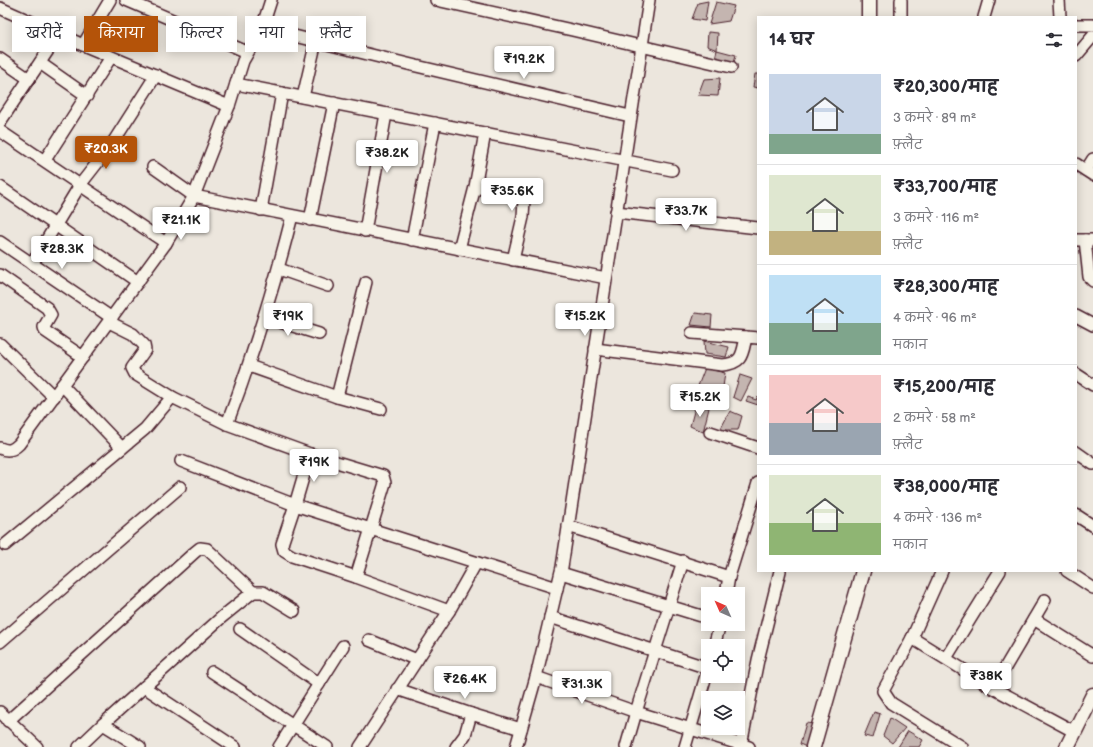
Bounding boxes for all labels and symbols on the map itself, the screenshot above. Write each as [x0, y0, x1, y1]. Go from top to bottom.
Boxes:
pin: ₹19.2K [491, 46, 557, 80]
pin: ₹20.3K [73, 136, 139, 170]
pin: ₹38.2K [354, 140, 420, 174]
pin: ₹35.6K [479, 178, 545, 212]
pin: ₹33.7K [653, 198, 719, 232]
pin: ₹21.1K [148, 207, 214, 241]
pin: ₹28.3K [29, 236, 95, 270]
pin: ₹19K [264, 303, 312, 337]
pin: ₹15.2K [552, 303, 618, 337]
pin: ₹15.2K [667, 384, 733, 418]
pin: ₹19K [290, 449, 338, 483]
north arrow [701, 587, 745, 631]
pin: ₹38K [962, 663, 1010, 697]
pin: ₹26.4K [432, 666, 498, 700]
pin: ₹31.3K [549, 671, 615, 705]

